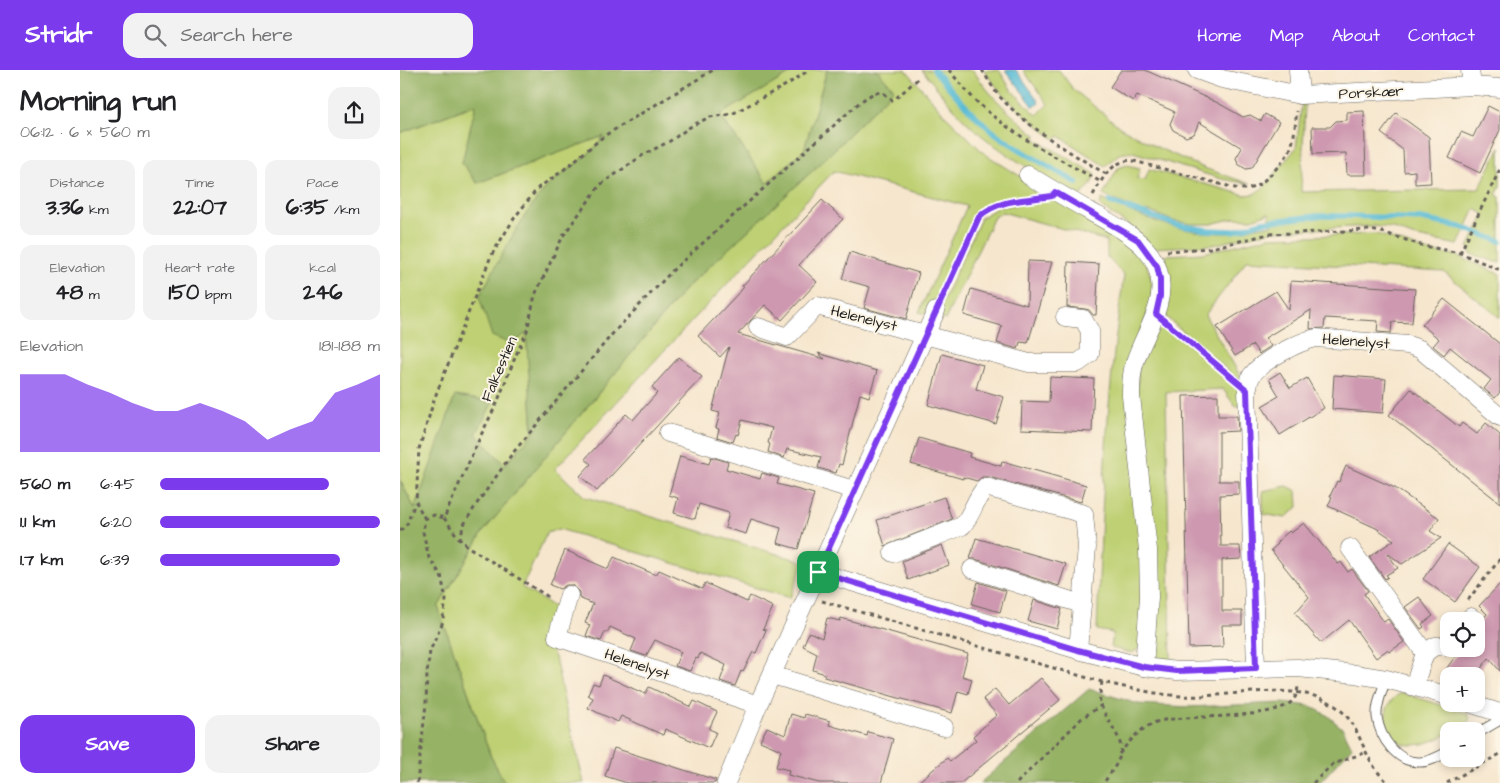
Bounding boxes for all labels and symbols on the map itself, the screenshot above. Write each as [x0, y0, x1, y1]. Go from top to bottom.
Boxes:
street label: Porskær [1338, 80, 1404, 105]
street label: Helenelyst [828, 300, 899, 338]
street label: Helenelyst [1322, 329, 1390, 355]
street label: Falkestien [476, 333, 523, 405]
pin [797, 551, 839, 593]
street label: Helenelyst [601, 644, 672, 686]

